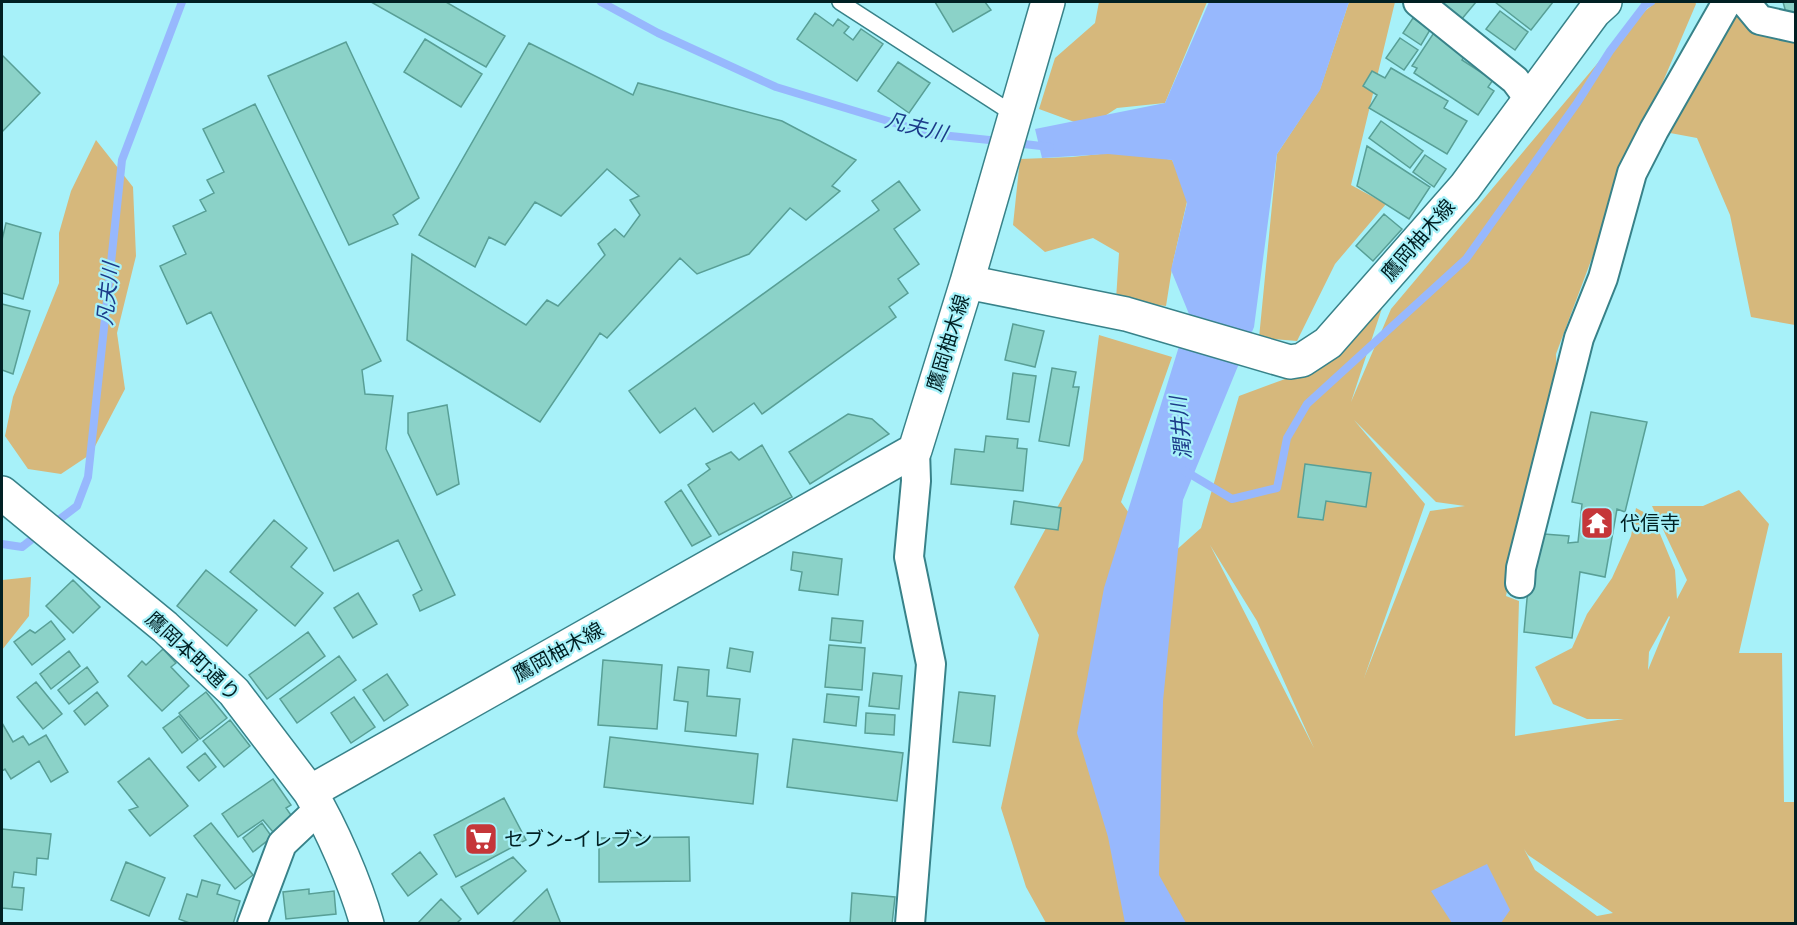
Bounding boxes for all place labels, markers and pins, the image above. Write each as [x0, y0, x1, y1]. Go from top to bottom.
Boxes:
temple icon: 代信寺 [1579, 505, 1615, 541]
place label: 代信寺 [1620, 511, 1680, 535]
supermarket icon: セブン-イレブン [463, 821, 499, 857]
place label: セブン-イレブン [504, 827, 652, 851]

